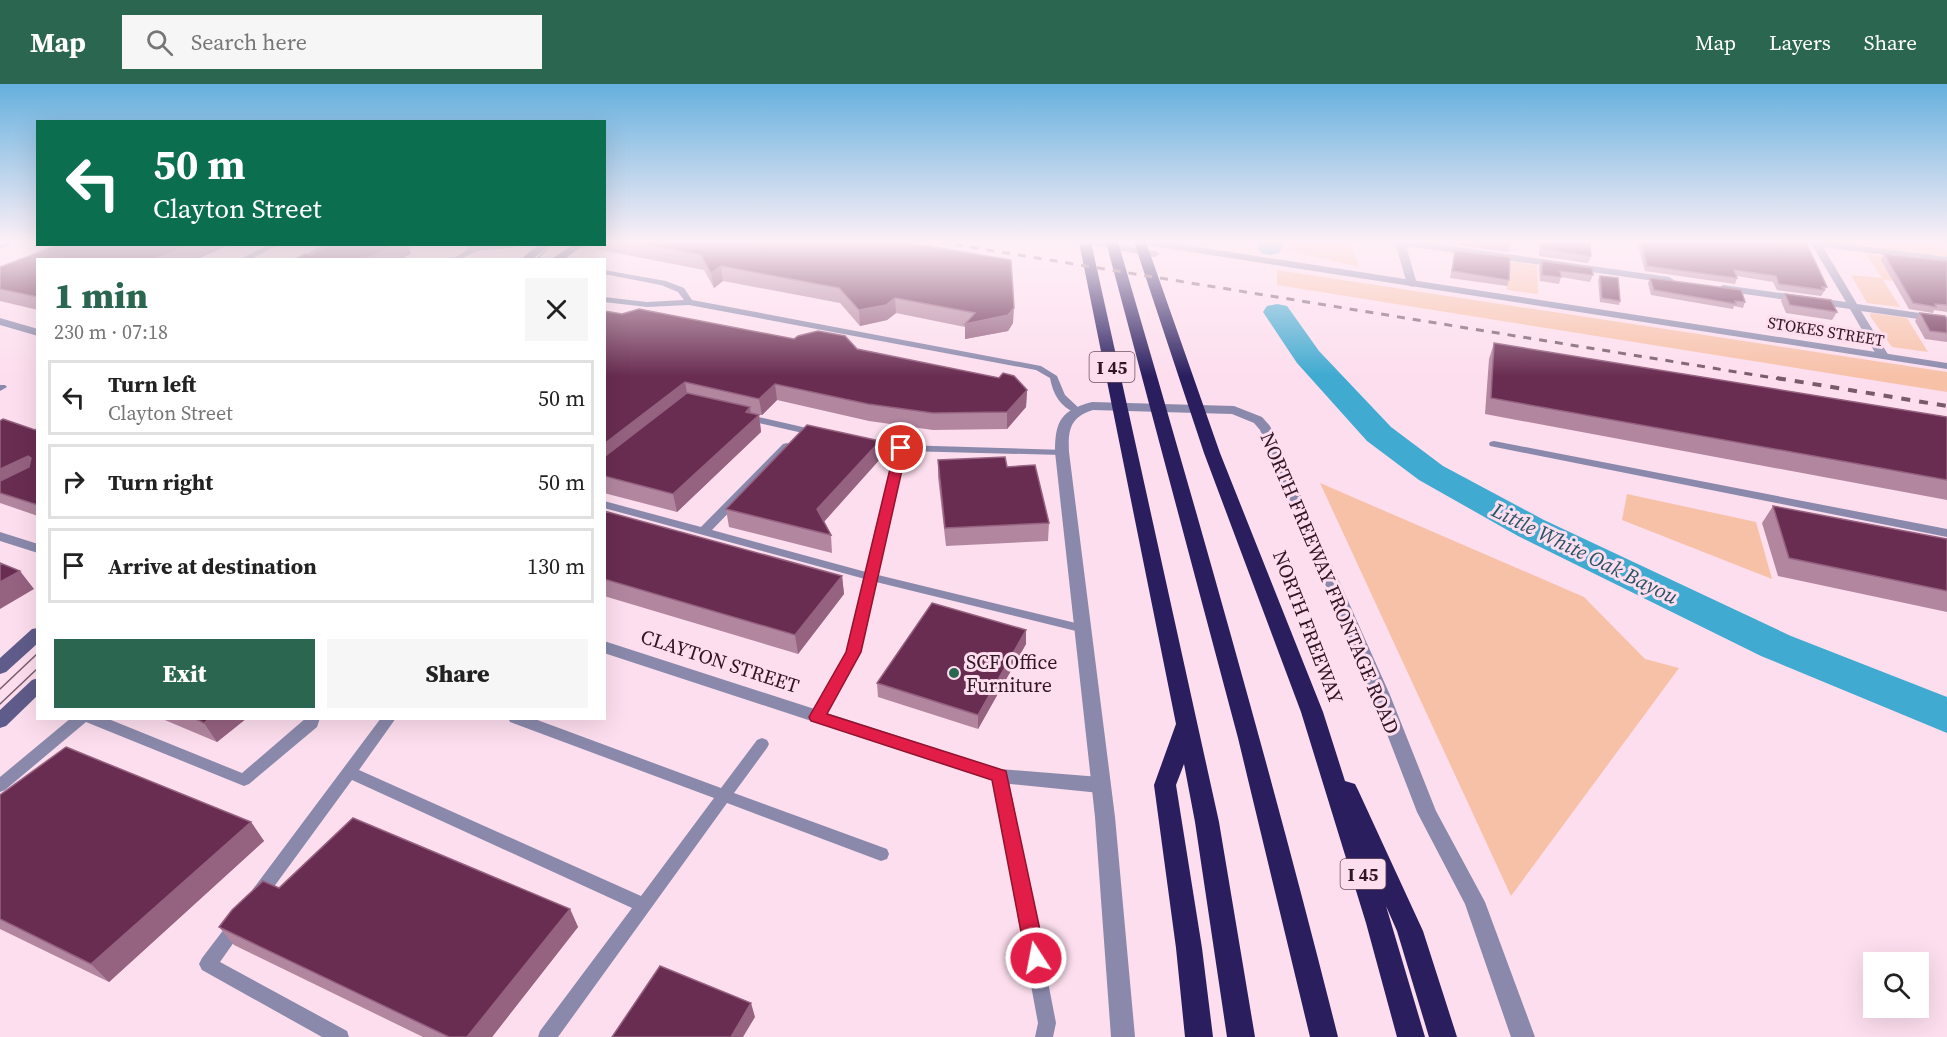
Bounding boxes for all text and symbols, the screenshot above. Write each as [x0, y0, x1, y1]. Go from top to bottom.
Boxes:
search box [122, 15, 542, 69]
text: Map [30, 23, 86, 61]
icon: search [143, 26, 176, 59]
text: Search here [191, 27, 307, 57]
text: Map [1695, 28, 1736, 57]
text: Layers [1769, 28, 1831, 57]
text: Share [1864, 28, 1917, 57]
text: 50 m [153, 135, 246, 193]
icon: left [54, 144, 132, 222]
text: Clayton Street [153, 190, 321, 227]
text: 1 min [54, 271, 148, 320]
button: close [525, 278, 588, 341]
street label: STOKES STREET [1766, 311, 1886, 351]
text: 230 m · 07:18 [54, 318, 168, 346]
road number: I 45 [1090, 352, 1134, 382]
text: Turn left [108, 369, 196, 399]
icon: left [57, 381, 90, 414]
text: 50 m [538, 383, 585, 413]
text: Clayton Street [108, 399, 233, 427]
pin [875, 422, 926, 473]
street label: NORTH FREEWAY FRONTAGE ROAD [1255, 428, 1405, 738]
icon: arrive [884, 431, 917, 464]
icon: right [57, 465, 90, 498]
text: Turn right [108, 467, 213, 497]
text: 50 m [538, 467, 585, 497]
water label: Little White Oak Bayou [1486, 495, 1683, 611]
street label: NORTH FREEWAY [1268, 547, 1348, 707]
icon: arrive [57, 549, 90, 582]
text: Arrive at destination [108, 551, 317, 581]
text: 130 m [527, 551, 585, 581]
street label: CLAYTON STREET [637, 622, 803, 700]
button: Exit [54, 639, 315, 708]
button: Share [327, 639, 588, 708]
place label: SCF Office Furniture [966, 648, 1057, 699]
marker: SCF Office Furniture [947, 666, 961, 680]
road number: I 45 [1340, 859, 1386, 889]
position arrow [1004, 926, 1068, 990]
map controls [1863, 952, 1929, 1018]
button: search [1863, 952, 1929, 1018]

